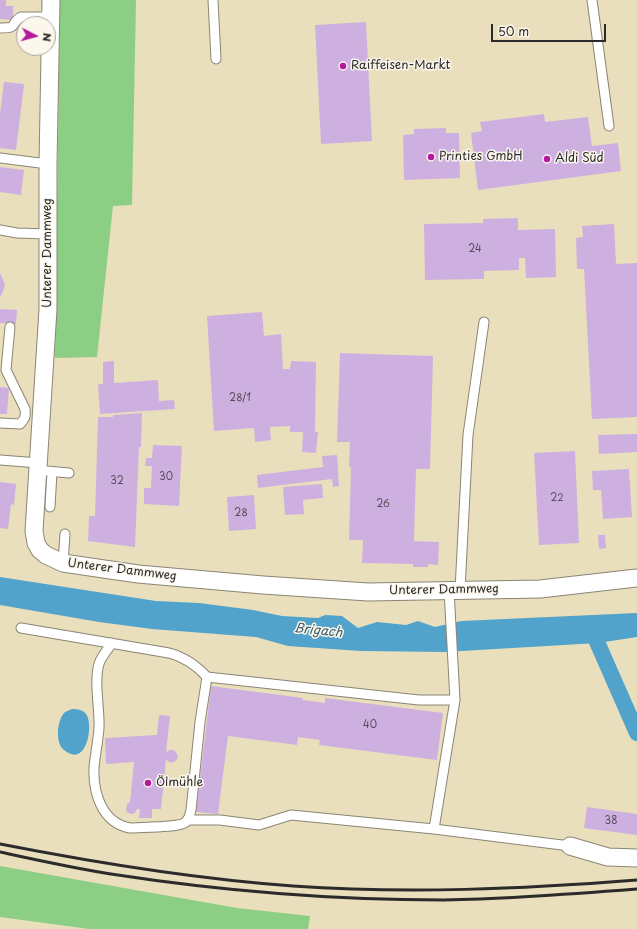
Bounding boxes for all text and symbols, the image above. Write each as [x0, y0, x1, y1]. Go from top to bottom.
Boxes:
north arrow [16, 16, 56, 56]
scale bar [493, 16, 608, 42]
text: 50 m [498, 22, 529, 40]
text: N [39, 32, 56, 42]
place label: Raiffeisen-Markt [351, 59, 450, 73]
marker: Raiffeisen-Markt [338, 61, 348, 71]
place label: Printies GmbH [439, 150, 523, 164]
marker: Printies GmbH [426, 152, 436, 162]
place label: Aldi Süd [555, 152, 604, 166]
marker: Aldi Süd [542, 154, 552, 164]
street label: Unterer Dammweg [41, 198, 55, 308]
house number: 24 [468, 243, 482, 255]
house number: 28/1 [229, 392, 251, 404]
house number: 30 [159, 471, 173, 483]
house number: 32 [110, 475, 124, 487]
house number: 22 [550, 492, 564, 504]
house number: 26 [376, 498, 390, 510]
house number: 28 [234, 507, 248, 519]
street label: Unterer Dammweg [67, 556, 177, 584]
street label: Unterer Dammweg [389, 582, 499, 598]
water label: Brigach [293, 621, 343, 641]
house number: 40 [363, 719, 377, 731]
place label: Ölmühle [156, 776, 203, 790]
marker: Ölmühle [143, 778, 153, 788]
house number: 38 [605, 815, 617, 827]

